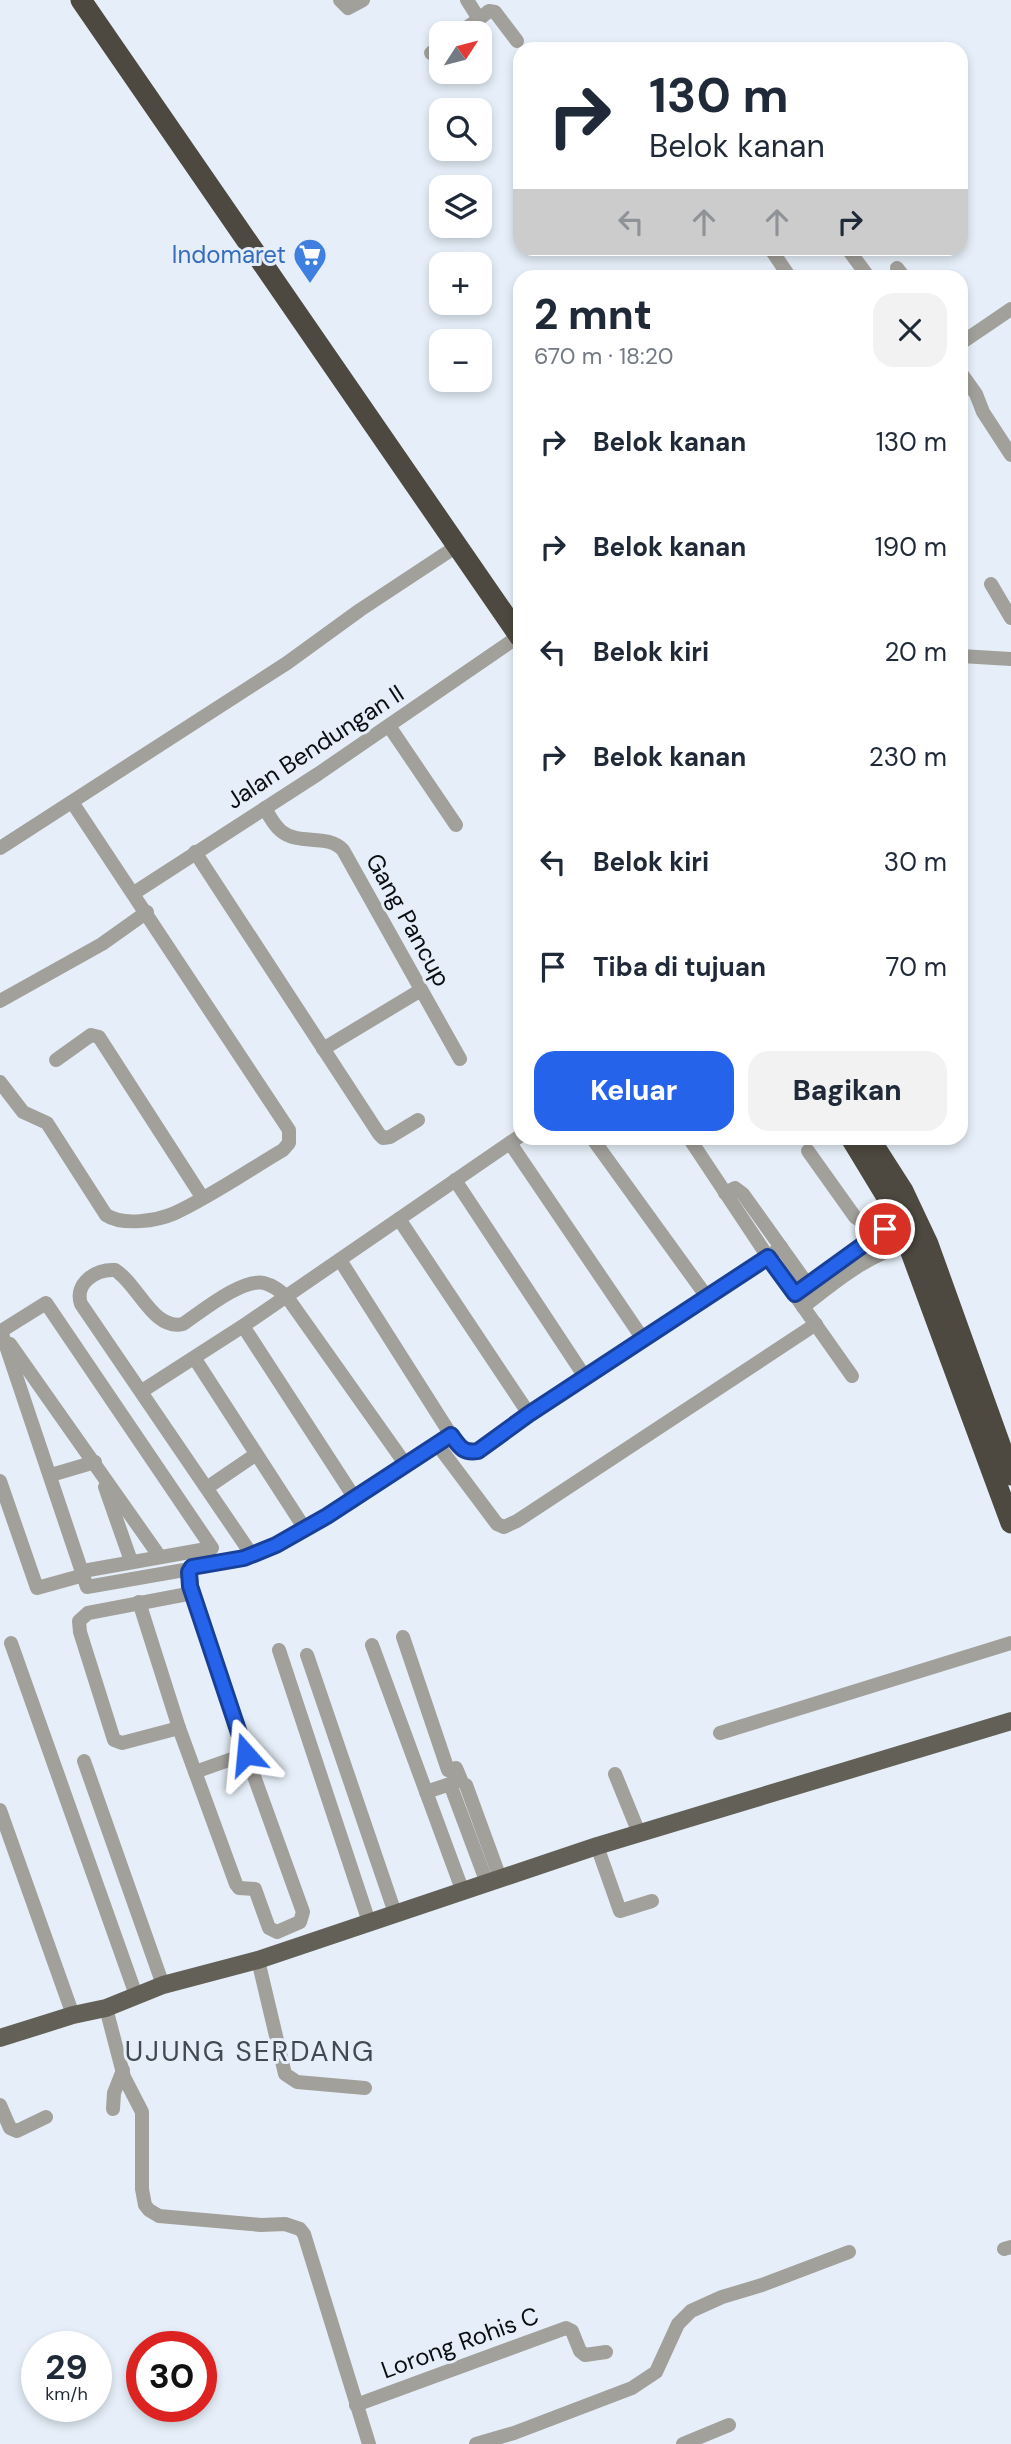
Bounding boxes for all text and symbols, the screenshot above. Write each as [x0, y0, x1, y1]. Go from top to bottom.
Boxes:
north arrow [429, 21, 492, 84]
map controls [429, 21, 492, 392]
text: 130 m [649, 63, 789, 127]
icon: right [534, 70, 625, 161]
button: search [429, 98, 492, 161]
text: Belok kanan [649, 125, 825, 167]
button: layers [429, 175, 492, 238]
icon: left [612, 203, 650, 241]
icon: ahead [685, 203, 723, 241]
icon: ahead [758, 203, 796, 241]
icon: right [831, 203, 869, 241]
supermarket icon: Indomaret [291, 236, 329, 285]
place label: Indomaret [172, 239, 286, 270]
button: + [429, 252, 492, 315]
text: 2 mnt [534, 287, 652, 342]
button: close [873, 293, 947, 367]
button: − [429, 329, 492, 392]
text: 670 m · 18:20 [534, 341, 674, 371]
icon: right [534, 423, 572, 461]
text: Belok kanan [593, 425, 746, 459]
text: 130 m [876, 425, 947, 459]
icon: right [534, 528, 572, 566]
text: Belok kanan [593, 530, 746, 564]
text: 190 m [875, 530, 947, 564]
icon: left [534, 633, 572, 671]
text: Belok kiri [593, 635, 709, 669]
text: 20 m [884, 635, 947, 669]
street label: Jalan Bendungan II [220, 677, 410, 816]
icon: right [534, 738, 572, 776]
text: Belok kanan [593, 740, 746, 774]
text: 230 m [869, 740, 947, 774]
icon: left [534, 843, 572, 881]
text: Belok kiri [593, 845, 709, 879]
text: 30 m [884, 845, 947, 879]
street label: Gang Pancup [359, 848, 458, 992]
icon: arrive [534, 948, 572, 986]
text: Tiba di tujuan [593, 950, 766, 984]
text: 70 m [886, 950, 947, 984]
button: Keluar [534, 1051, 734, 1131]
button: Bagikan [748, 1051, 947, 1131]
pin [855, 1199, 915, 1259]
icon: arrive [866, 1210, 904, 1248]
position arrow [209, 1717, 283, 1791]
district label: UJUNG SERDANG [125, 2033, 375, 2070]
street label: Lorong Rohis C [377, 2300, 543, 2385]
speed limit sign: 30 [126, 2331, 217, 2422]
text: 29 [45, 2344, 88, 2390]
text: km/h [45, 2382, 88, 2406]

